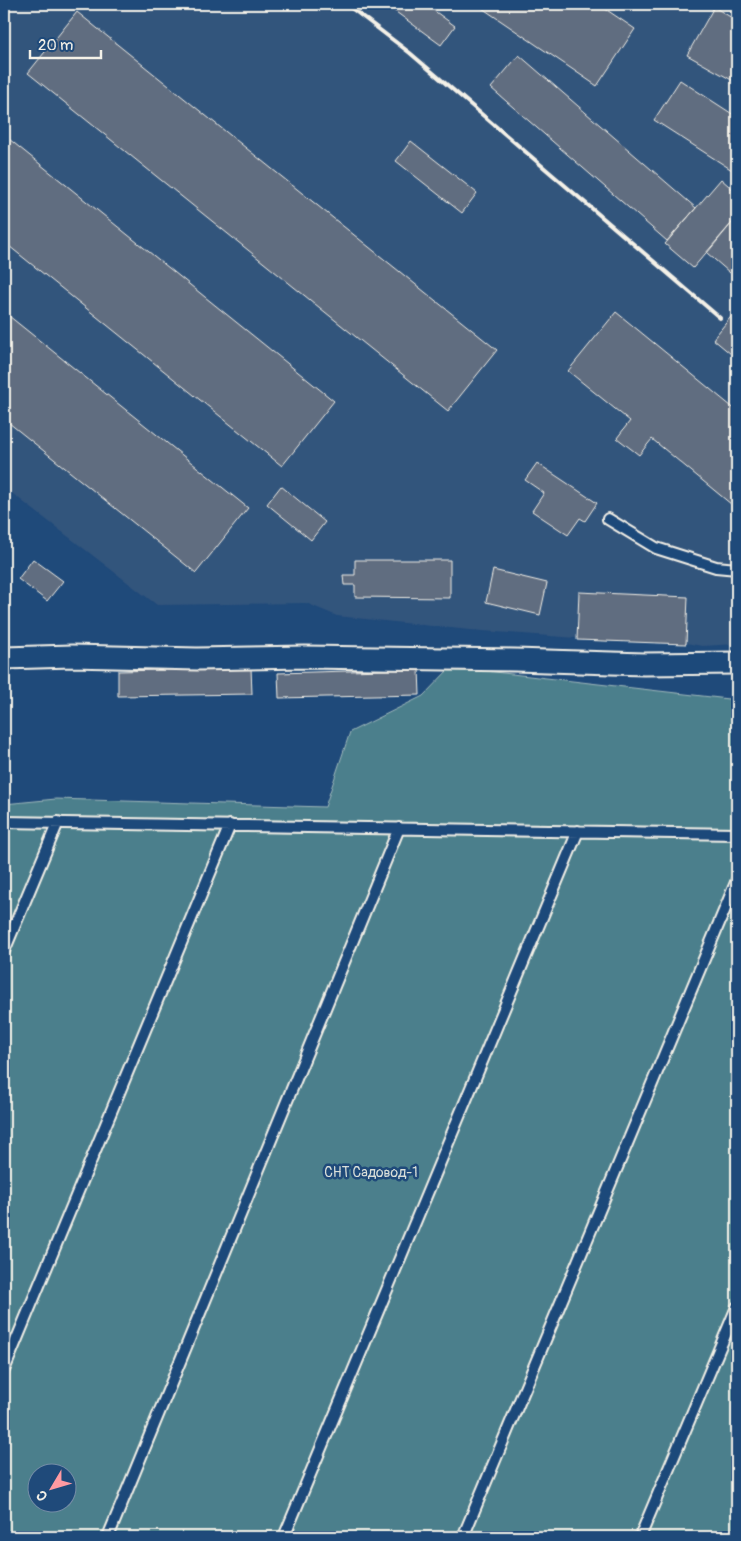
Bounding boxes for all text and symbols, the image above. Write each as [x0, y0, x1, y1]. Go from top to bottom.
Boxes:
scale bar [30, 28, 101, 60]
text: 20 m [38, 36, 73, 55]
park label: СНТ Садовод-1 [324, 1164, 418, 1181]
north arrow [28, 1464, 78, 1514]
text: С [33, 1487, 52, 1504]

